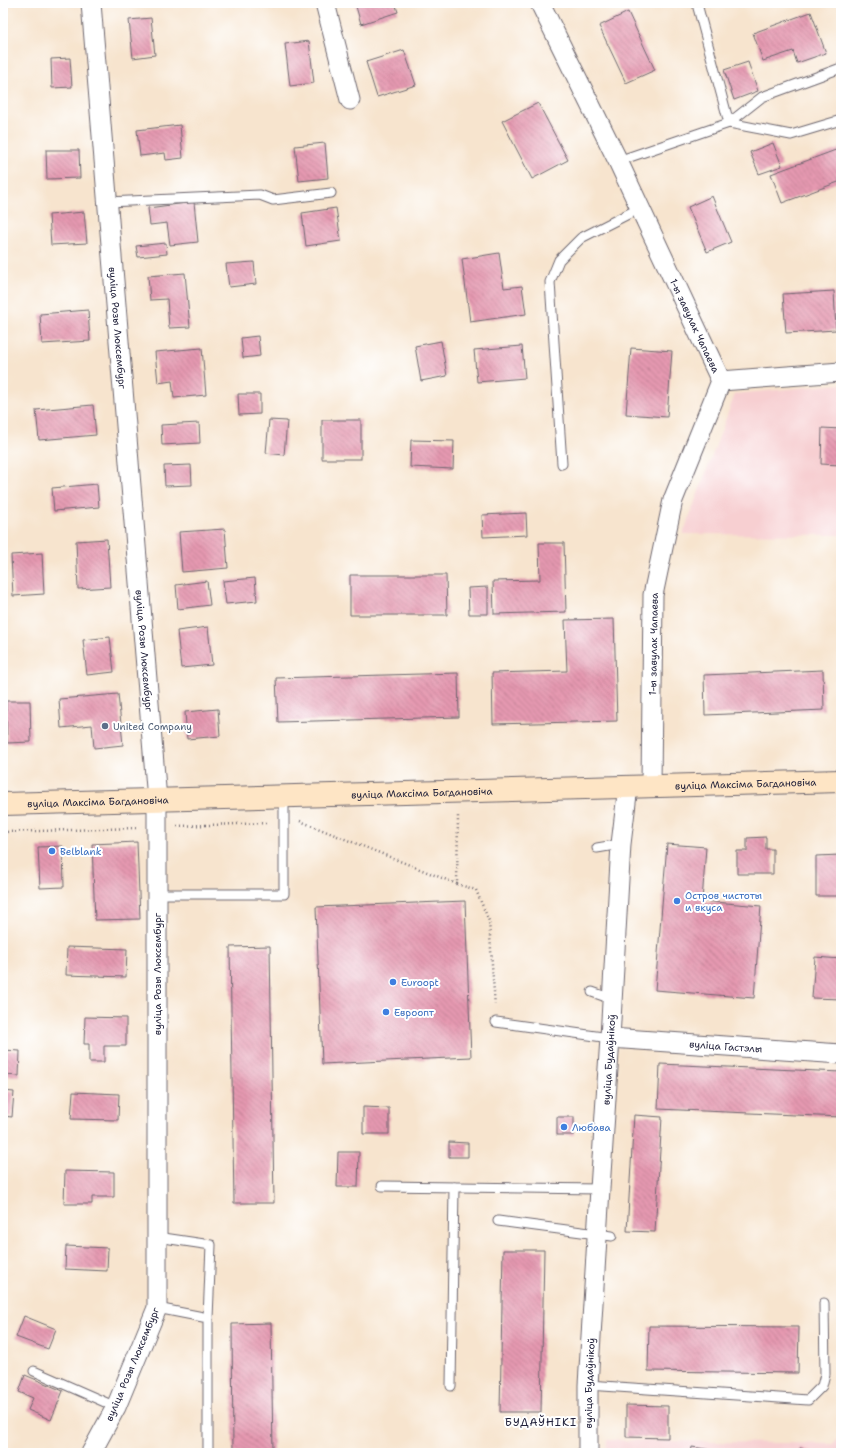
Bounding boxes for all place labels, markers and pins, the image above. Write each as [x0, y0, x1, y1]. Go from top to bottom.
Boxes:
place label: United Company [113, 720, 192, 733]
marker: United Company [100, 721, 110, 731]
place label: Belblank [60, 845, 102, 858]
marker: Belblank [47, 846, 57, 856]
place label: Остров чистоты и вкуса [685, 889, 762, 914]
marker: Остров чистоты и вкуса [672, 896, 682, 906]
place label: Euroopt [401, 976, 439, 989]
marker: Euroopt [388, 977, 398, 987]
place label: Евроопт [394, 1006, 435, 1019]
marker: Евроопт [381, 1007, 391, 1017]
place label: Любава [572, 1121, 612, 1134]
marker: Любава [559, 1122, 569, 1132]

